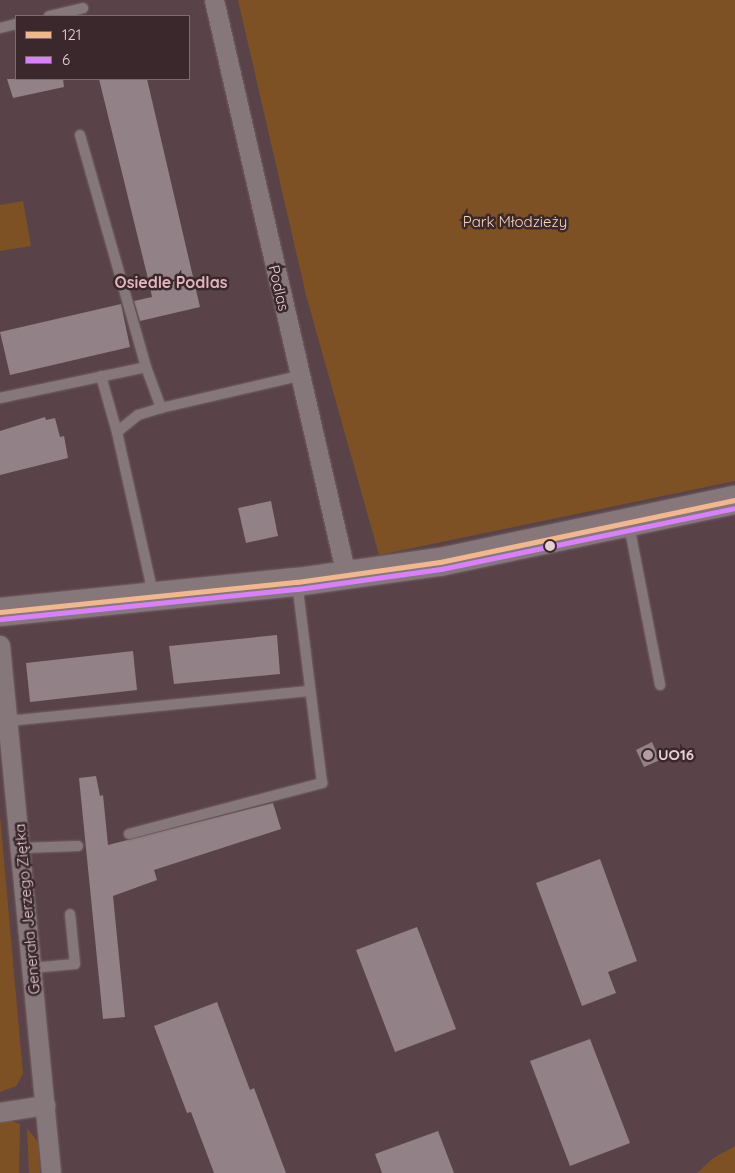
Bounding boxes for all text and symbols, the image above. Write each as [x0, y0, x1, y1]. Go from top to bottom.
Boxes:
legend [15, 15, 190, 80]
text: 121 [62, 25, 81, 44]
text: 6 [62, 50, 70, 69]
park label: Park Młodzieży [463, 213, 567, 231]
street label: Podlas [265, 263, 293, 313]
district label: Osiedle Podlas [115, 272, 227, 292]
unlabelled marker [545, 541, 555, 551]
place label: UO16 [658, 746, 694, 764]
marker: UO16 [642, 749, 654, 761]
street label: Generała Jerzego Ziętka [11, 823, 43, 995]

